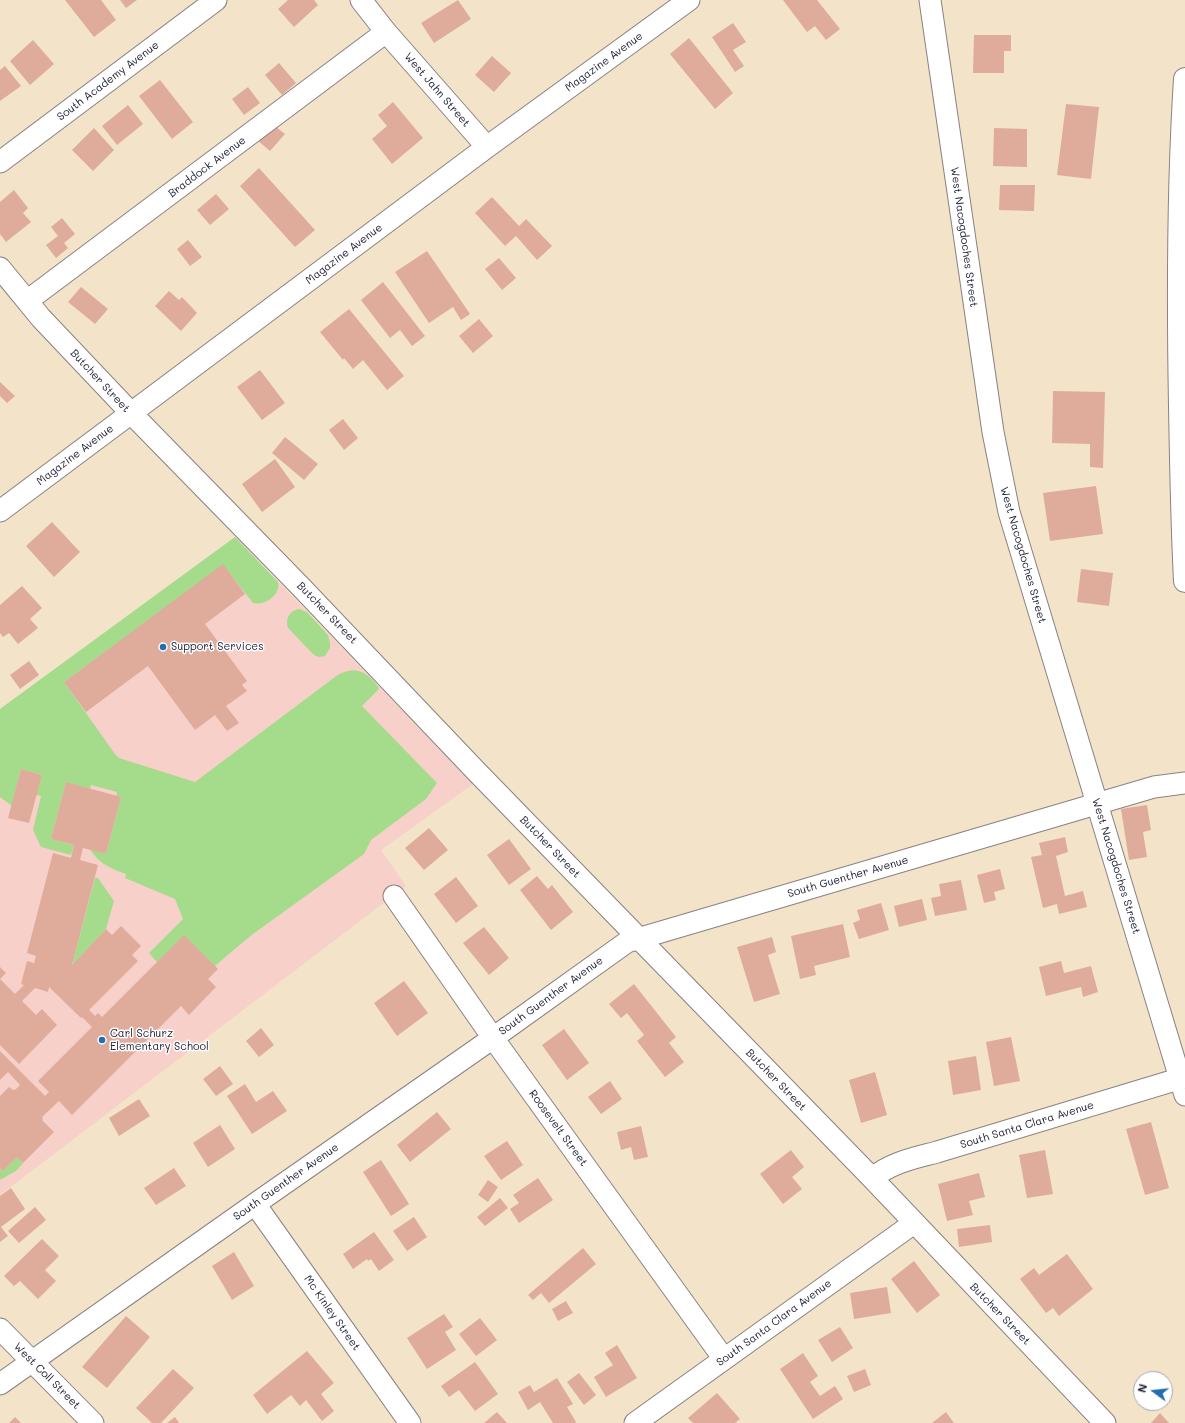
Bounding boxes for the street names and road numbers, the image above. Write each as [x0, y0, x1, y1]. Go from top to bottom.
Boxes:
street label: Magazine Avenue [563, 29, 645, 95]
street label: South Academy Avenue [54, 38, 162, 124]
street label: West Jahn Street [401, 50, 473, 130]
street label: Braddock Avenue [166, 134, 248, 200]
street label: West Nacogdoches Street [948, 166, 980, 308]
street label: Magazine Avenue [303, 221, 385, 287]
street label: Butcher Street [67, 347, 133, 415]
street label: Magazine Avenue [34, 422, 116, 488]
street label: West Nacogdoches Street [997, 485, 1049, 625]
street label: Butcher Street [294, 579, 360, 647]
street label: West Nacogdoches Street [1089, 796, 1143, 936]
street label: Butcher Street [517, 813, 583, 881]
street label: South Guenther Avenue [786, 853, 910, 901]
street label: South Guenther Avenue [496, 954, 606, 1038]
street label: Butcher Street [743, 1046, 809, 1114]
street label: Roosevelt Street [526, 1087, 590, 1169]
street label: South Santa Clara Avenue [959, 1098, 1095, 1152]
street label: South Guenther Avenue [231, 1141, 341, 1223]
street label: Mc Kinley Street [301, 1273, 363, 1353]
street label: South Santa Clara Avenue [714, 1277, 834, 1369]
street label: Butcher Street [967, 1280, 1033, 1348]
street label: West Coll Street [11, 1340, 83, 1412]

